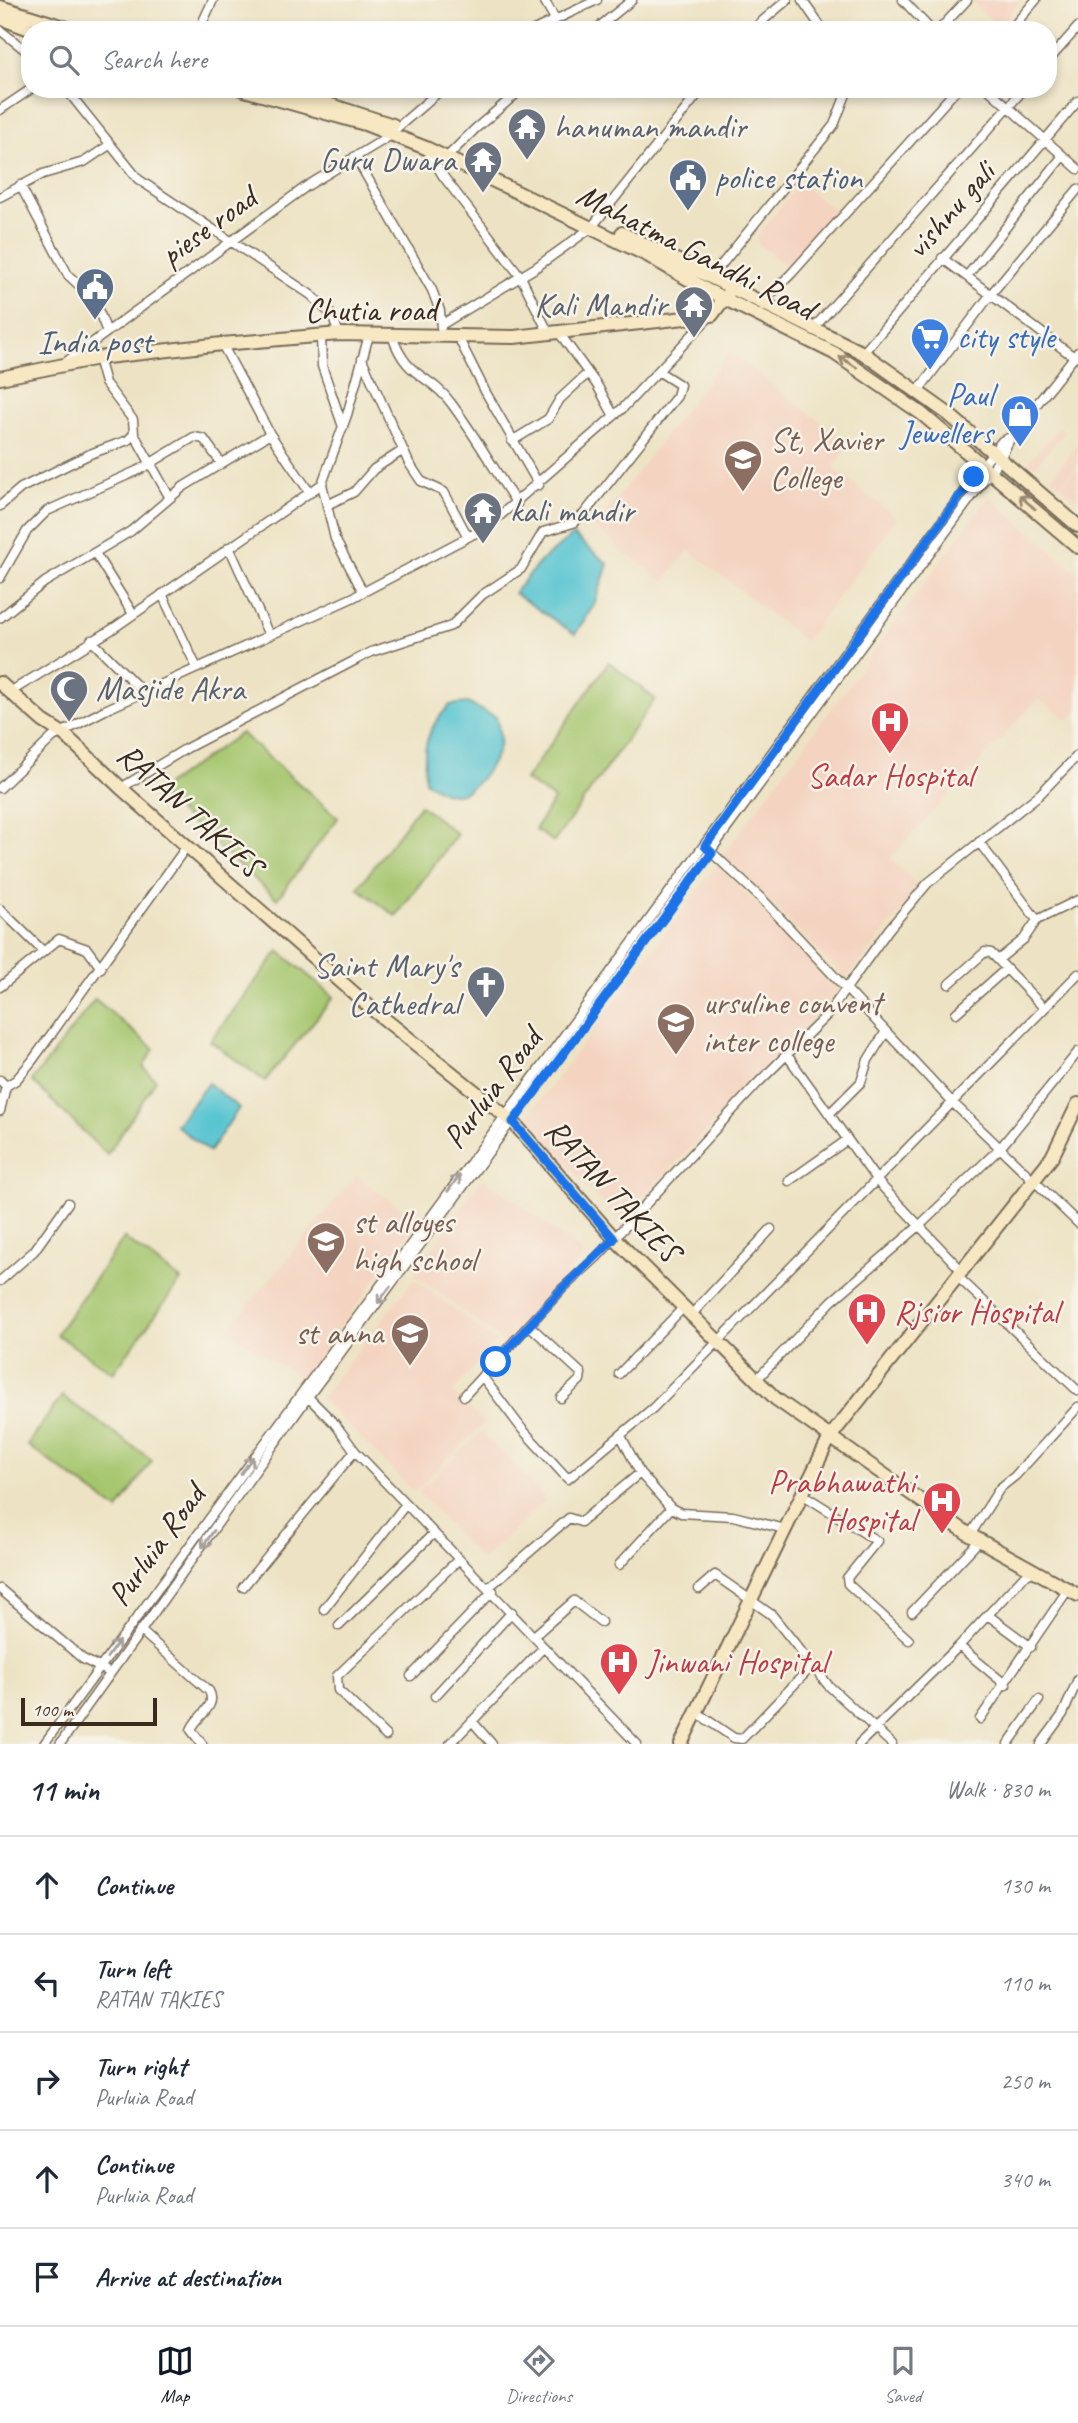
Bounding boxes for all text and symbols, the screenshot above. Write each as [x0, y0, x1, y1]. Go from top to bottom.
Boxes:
search box [21, 21, 1057, 98]
icon: search [45, 41, 83, 79]
text: Search here [101, 43, 207, 76]
temple icon: hanuman mandir [506, 106, 548, 161]
place label: hanuman mandir [554, 106, 748, 148]
place label: Guru Dwara [320, 139, 459, 181]
temple icon: Guru Dwara [462, 139, 504, 194]
street label: vishnu gali [896, 150, 1006, 267]
public building icon: police station [667, 157, 709, 212]
place label: police station [715, 157, 863, 199]
street label: Mahatma Gandhi Road [570, 173, 827, 331]
street label: piese road [152, 174, 269, 275]
public building icon: India post [74, 266, 116, 321]
place label: Kali Mandir [535, 284, 670, 326]
temple icon: Kali Mandir [673, 284, 715, 339]
street label: Chutia road [305, 289, 442, 331]
supermarket icon: city style [909, 316, 951, 371]
place label: city style [957, 316, 1057, 358]
place label: India post [38, 321, 155, 363]
one-way arrow [839, 354, 859, 368]
place label: Paul Jewellers [898, 374, 998, 454]
shop icon: Paul Jewellers [999, 393, 1041, 448]
place label: St, Xavier College [770, 419, 885, 499]
school or university icon: St, Xavier College [722, 438, 764, 493]
route end [958, 461, 989, 492]
temple icon: kali mandir [462, 490, 504, 545]
place label: kali mandir [510, 490, 637, 532]
one-way arrow [1018, 494, 1036, 510]
mosque icon: Masjide Akra [48, 668, 90, 723]
place label: Masjide Akra [96, 668, 248, 710]
hospital icon: Sadar Hospital [869, 700, 911, 755]
street label: RATAN TAKIES [109, 734, 275, 890]
place label: Sadar Hospital [807, 755, 978, 797]
place label: Saint Mary's Cathedral [313, 945, 464, 1025]
church icon: Saint Mary's Cathedral [465, 964, 507, 1019]
place label: ursuline convent inter college [703, 982, 885, 1062]
school or university icon: ursuline convent inter college [655, 1001, 697, 1056]
street label: Purluia Road [433, 1015, 554, 1157]
street label: RATAN TAKIES [536, 1109, 694, 1274]
one-way arrow [447, 1174, 461, 1193]
place label: st alloyes high school [353, 1201, 481, 1281]
school or university icon: st alloyes high school [305, 1220, 347, 1275]
one-way arrow [377, 1286, 392, 1304]
hospital icon: Rjsior Hospital [846, 1291, 888, 1346]
place label: Rjsior Hospital [894, 1291, 1064, 1333]
place label: st anna [295, 1312, 385, 1354]
school or university icon: st anna [389, 1312, 431, 1367]
route start [480, 1346, 511, 1377]
one-way arrow [240, 1456, 254, 1475]
place label: Prabhawathi Hospital [768, 1461, 920, 1541]
street label: Purluia Road [98, 1472, 217, 1614]
hospital icon: Prabhawathi Hospital [921, 1480, 963, 1535]
one-way arrow [201, 1529, 215, 1548]
one-way arrow [106, 1640, 120, 1659]
hospital icon: Jinwani Hospital [598, 1641, 640, 1696]
place label: Jinwani Hospital [644, 1641, 832, 1683]
scale bar [21, 1695, 158, 1727]
text: 100 m [32, 1698, 73, 1722]
text: 11 min [28, 1771, 99, 1809]
text: Walk · 830 m [946, 1775, 1050, 1804]
icon: ahead [28, 1866, 66, 1904]
text: Continue [95, 1869, 173, 1902]
text: 130 m [1001, 1871, 1050, 1900]
text: Turn left [95, 1952, 170, 1985]
icon: left [28, 1964, 66, 2002]
text: 110 m [1001, 1969, 1050, 1998]
text: RATAN TAKIES [95, 1985, 222, 2014]
text: Turn right [95, 2050, 186, 2083]
icon: right [28, 2062, 66, 2100]
text: 250 m [1001, 2067, 1050, 2096]
text: Purluia Road [95, 2083, 193, 2112]
text: Continue [95, 2148, 173, 2181]
icon: ahead [28, 2160, 66, 2198]
text: 340 m [1001, 2165, 1050, 2194]
text: Purluia Road [95, 2181, 193, 2210]
icon: arrive [28, 2258, 66, 2296]
text: Arrive at destination [95, 2261, 281, 2294]
tab: Map [156, 2342, 194, 2408]
tab: Directions [506, 2342, 572, 2408]
tab: Saved [884, 2342, 922, 2408]

